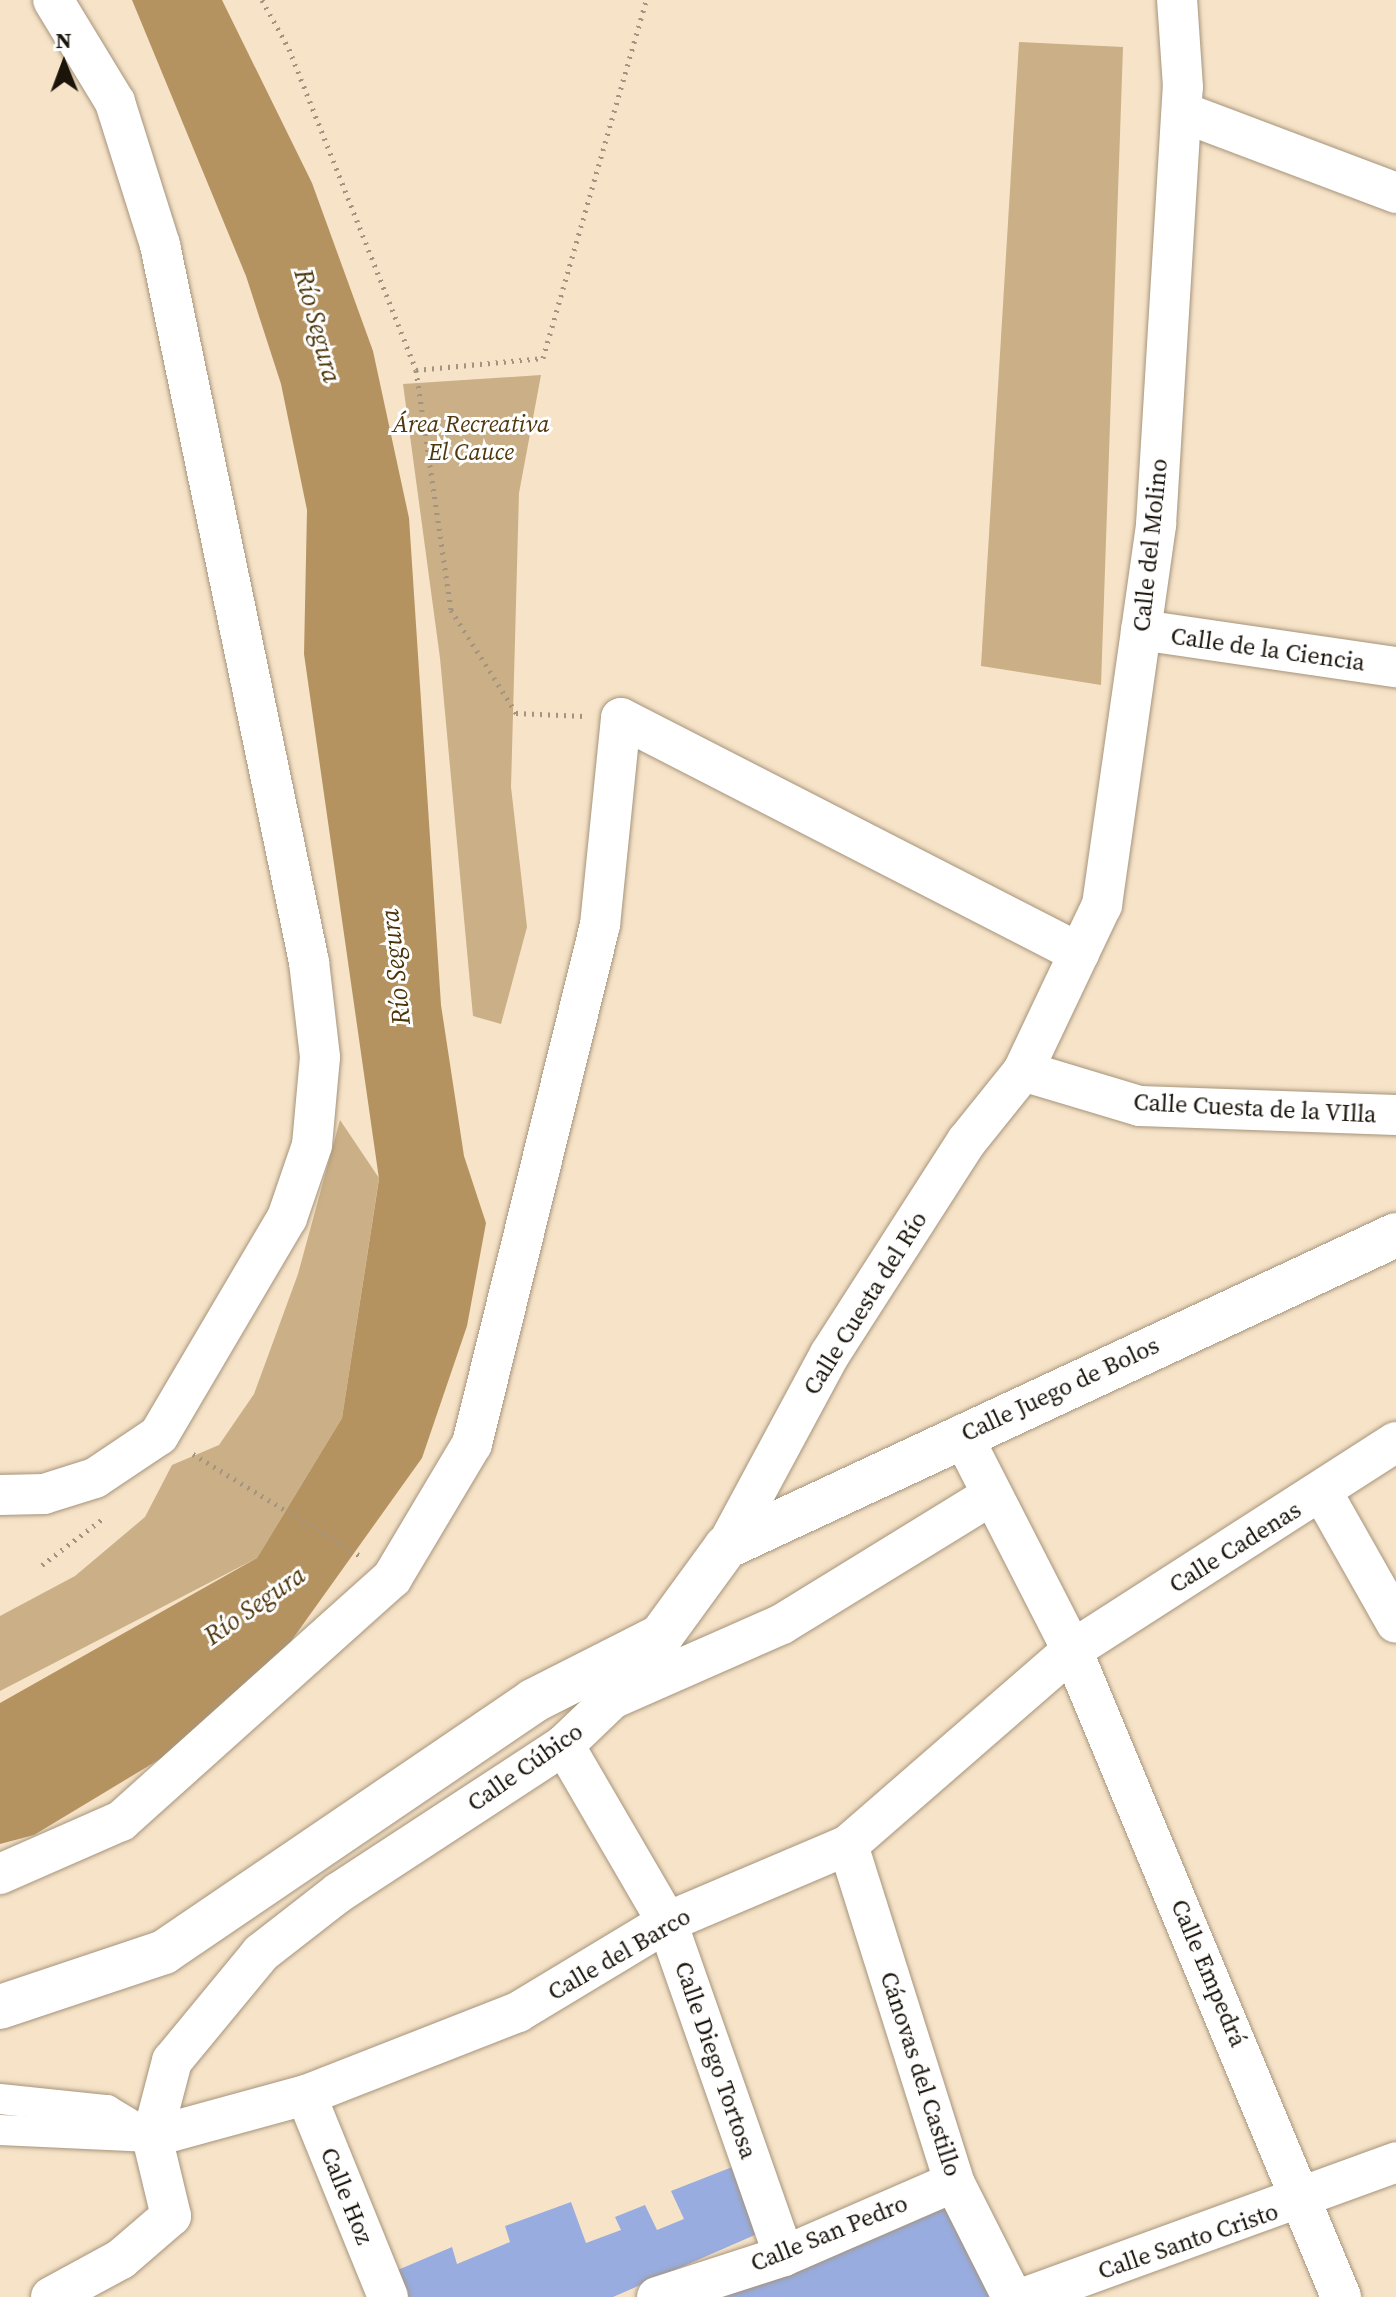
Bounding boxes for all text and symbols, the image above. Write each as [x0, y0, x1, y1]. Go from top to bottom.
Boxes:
north arrow [24, 24, 104, 104]
text: N [55, 25, 72, 55]
water label: Río Segura [287, 266, 347, 386]
park label: Área Recreativa El Cauce [392, 410, 550, 466]
street label: Calle del Molino [1127, 457, 1173, 633]
street label: Calle de la Ciencia [1169, 621, 1367, 677]
water label: Río Segura [374, 907, 418, 1027]
street label: Calle Cuesta de la VIlla [1132, 1087, 1378, 1129]
street label: Calle Cuesta del Río [797, 1206, 933, 1400]
street label: Calle Juego de Bolos [957, 1331, 1163, 1447]
street label: Calle Cadenas [1164, 1495, 1306, 1599]
water label: Río Segura [198, 1560, 312, 1652]
street label: Calle Cúbico [462, 1717, 588, 1817]
street label: Calle Empedrá [1165, 1895, 1253, 2051]
street label: Calle del Barco [543, 1902, 695, 2006]
street label: Calle Diego Tortosa [669, 1957, 763, 2163]
street label: Cánovas del Castillo [874, 1968, 968, 2180]
street label: Calle Hoz [315, 2143, 379, 2249]
street label: Calle San Pedro [746, 2188, 912, 2278]
street label: Calle Santo Cristo [1094, 2197, 1282, 2285]

